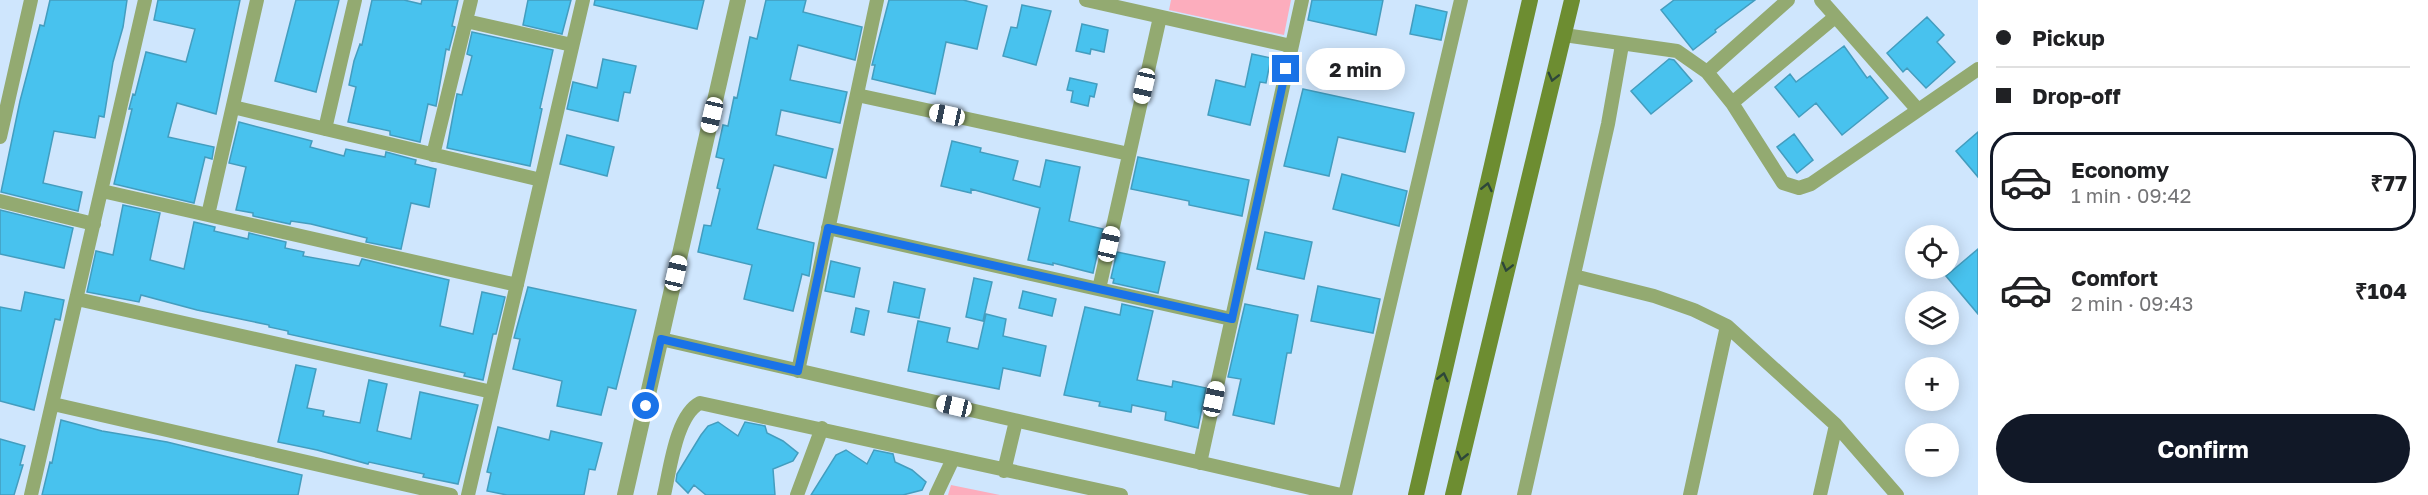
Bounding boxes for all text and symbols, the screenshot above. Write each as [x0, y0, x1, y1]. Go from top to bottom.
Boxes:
text: Pickup [2032, 24, 2105, 51]
callout: 2 min [1307, 48, 1406, 90]
route end [1272, 55, 1299, 82]
text: 2 min [1329, 57, 1382, 81]
car [1131, 66, 1157, 106]
one-way arrow [1548, 72, 1561, 82]
text: Drop-off [2032, 82, 2121, 109]
car [699, 95, 725, 135]
car [928, 102, 966, 128]
icon: car [1999, 155, 2053, 209]
text: Economy [2071, 156, 2169, 183]
text: ₹77 [2370, 169, 2407, 196]
one-way arrow [1480, 182, 1493, 192]
text: 1 min · 09:42 [2071, 183, 2191, 207]
car [1096, 224, 1122, 264]
map controls [1905, 225, 1959, 477]
button: locate [1905, 225, 1959, 279]
car [663, 253, 689, 293]
one-way arrow [1502, 261, 1514, 271]
icon: car [1999, 263, 2053, 317]
text: Comfort [2071, 264, 2158, 291]
text: ₹104 [2355, 277, 2407, 304]
button: layers [1905, 291, 1959, 345]
text: 2 min · 09:43 [2071, 291, 2193, 315]
button: + [1905, 357, 1959, 411]
one-way arrow [1436, 372, 1449, 382]
car [1201, 380, 1227, 418]
route start [632, 392, 659, 419]
car [934, 393, 974, 419]
button: Confirm [1996, 414, 2410, 483]
button: − [1905, 423, 1959, 477]
one-way arrow [1457, 451, 1470, 461]

